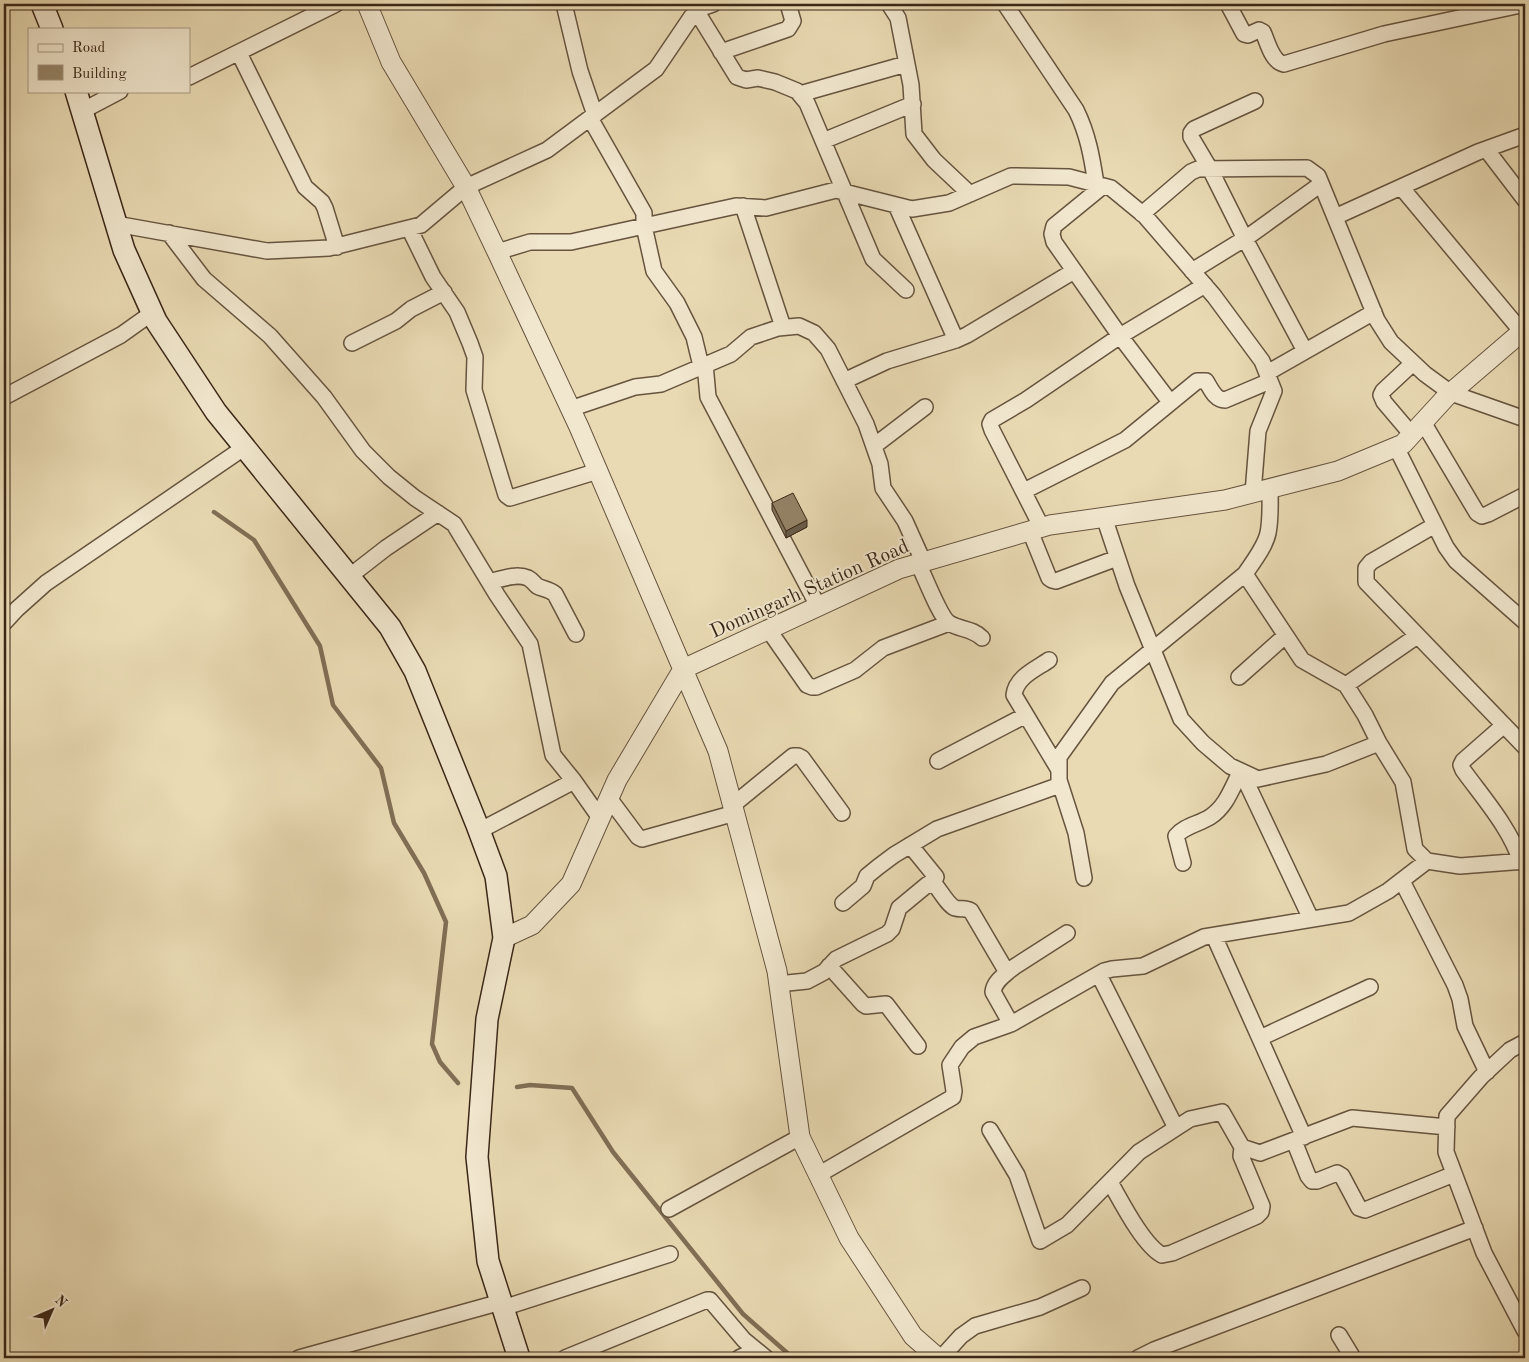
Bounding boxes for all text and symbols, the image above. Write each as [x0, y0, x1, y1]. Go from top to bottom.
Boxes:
legend [28, 28, 190, 92]
text: Road [72, 41, 106, 56]
text: Building [72, 67, 127, 82]
street label: Domingarh Station Road [707, 537, 912, 643]
north arrow [28, 1284, 78, 1334]
text: N [52, 1293, 69, 1310]

